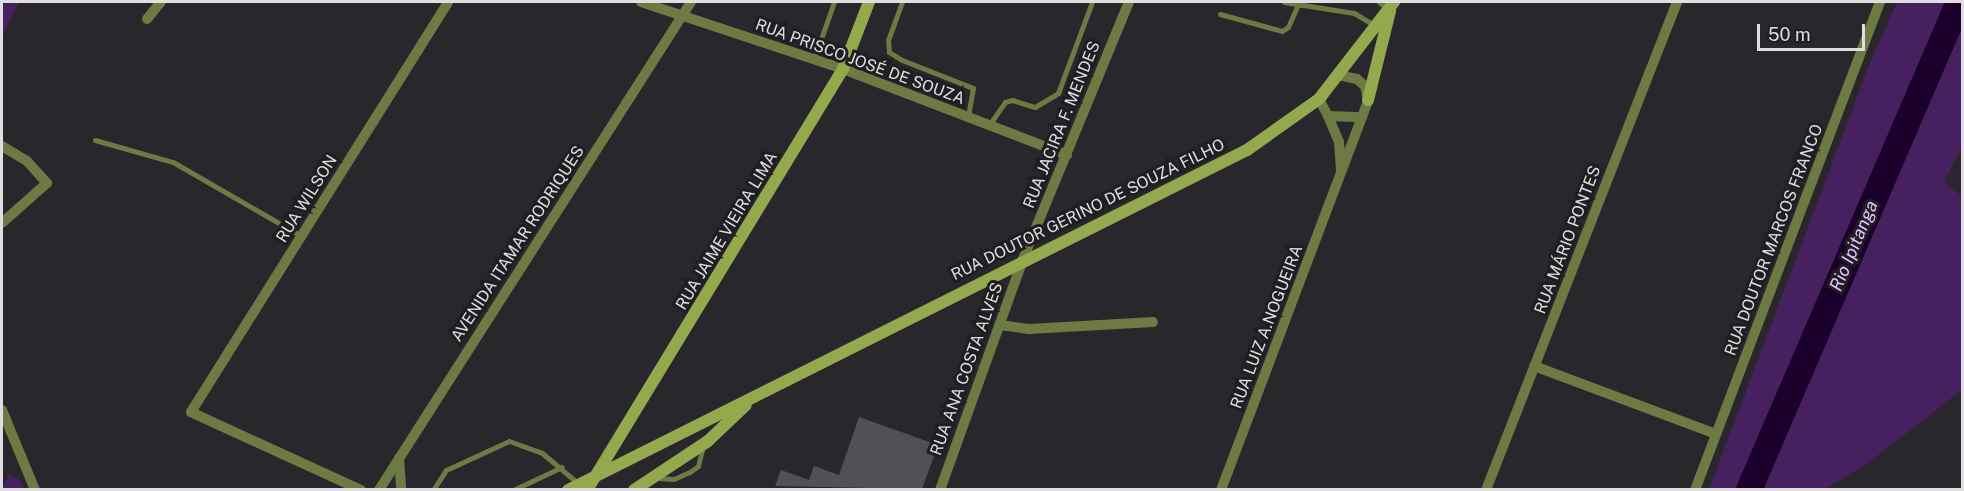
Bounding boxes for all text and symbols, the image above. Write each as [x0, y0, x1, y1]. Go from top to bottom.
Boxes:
scale bar [1760, 12, 1868, 50]
street label: RUA PRISCO JOSÉ DE SOUZA [753, 15, 967, 109]
text: 50 m [1768, 24, 1811, 45]
street label: RUA JACIRA F. MENDES [1020, 39, 1104, 211]
street label: RUA DOUTOR MARCOS FRANCO [1721, 122, 1827, 358]
street label: RUA DOUTOR GERINO DE SOUZA FILHO [948, 135, 1228, 285]
street label: AVENIDA ITAMAR RODRIQUES [447, 143, 589, 345]
street label: RUA JAIME VIEIRA LIMA [672, 148, 782, 314]
street label: RUA WILSON [272, 152, 342, 246]
street label: RUA MÁRIO PONTES [1531, 163, 1605, 317]
water label: Rio Ipitanga [1825, 197, 1883, 295]
street label: RUA LUIZ A.NOGUEIRA [1227, 242, 1307, 412]
street label: RUA ANA COSTA ALVES [927, 280, 1007, 458]

